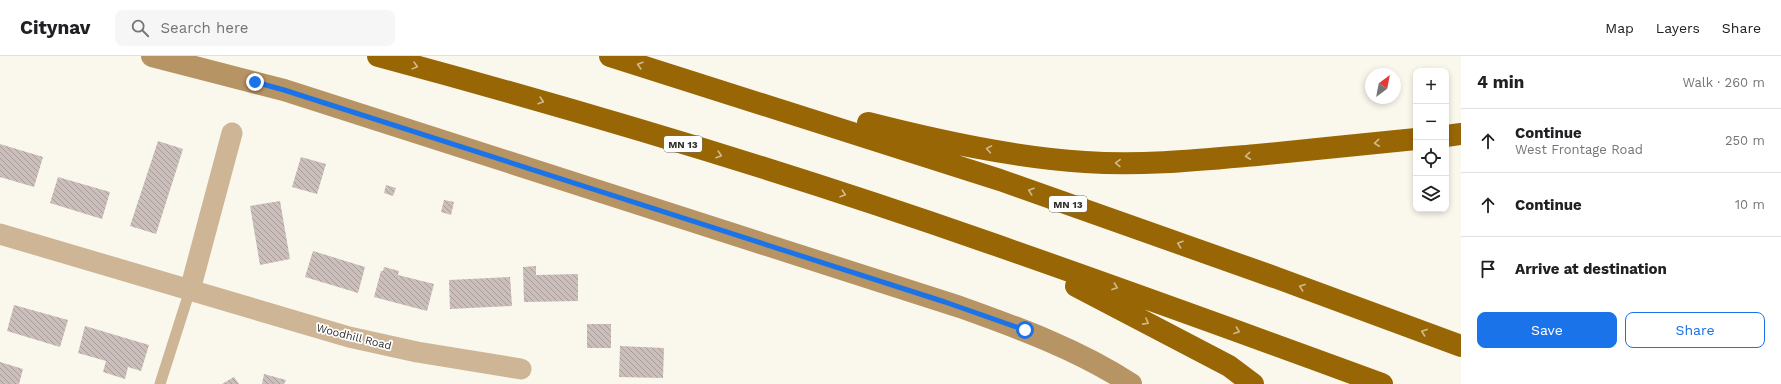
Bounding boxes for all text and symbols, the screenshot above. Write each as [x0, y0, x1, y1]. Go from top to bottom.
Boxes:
search box [115, 10, 395, 46]
text: Citynav [20, 16, 91, 39]
icon: search [129, 17, 151, 39]
text: Search here [161, 19, 248, 37]
text: Map [1605, 20, 1634, 36]
text: Layers [1656, 20, 1700, 36]
text: Share [1722, 20, 1761, 36]
one-way arrow [412, 61, 419, 70]
one-way arrow [637, 61, 644, 70]
north arrow [1365, 68, 1401, 104]
map controls [1413, 68, 1449, 212]
button: + [1413, 68, 1449, 104]
text: 4 min [1477, 72, 1524, 92]
route end [246, 73, 264, 91]
text: Walk · 260 m [1682, 75, 1765, 90]
one-way arrow [537, 96, 544, 105]
button: − [1413, 104, 1449, 140]
text: Continue [1515, 124, 1582, 142]
icon: ahead [1477, 130, 1499, 152]
text: 250 m [1725, 133, 1765, 148]
road number: MN 13 [664, 136, 702, 152]
one-way arrow [1374, 138, 1380, 147]
button: locate [1413, 140, 1449, 176]
text: West Frontage Road [1515, 142, 1643, 157]
one-way arrow [986, 146, 992, 154]
one-way arrow [715, 150, 722, 159]
one-way arrow [1245, 151, 1251, 160]
one-way arrow [1115, 159, 1121, 167]
button: layers [1413, 176, 1449, 212]
one-way arrow [1027, 188, 1034, 196]
one-way arrow [839, 189, 846, 198]
icon: ahead [1477, 194, 1499, 216]
road number: MN 13 [1049, 196, 1087, 212]
text: Continue [1515, 196, 1582, 214]
text: 10 m [1735, 197, 1765, 212]
one-way arrow [1177, 240, 1184, 248]
icon: arrive [1477, 258, 1499, 280]
text: Arrive at destination [1515, 260, 1667, 278]
one-way arrow [1111, 283, 1118, 291]
one-way arrow [1299, 284, 1306, 292]
button: Save [1477, 312, 1617, 348]
button: Share [1625, 312, 1765, 348]
one-way arrow [1142, 317, 1149, 324]
street label: Woodhill Road [315, 321, 393, 353]
route start [1016, 321, 1034, 339]
one-way arrow [1233, 327, 1240, 335]
one-way arrow [1421, 329, 1428, 337]

